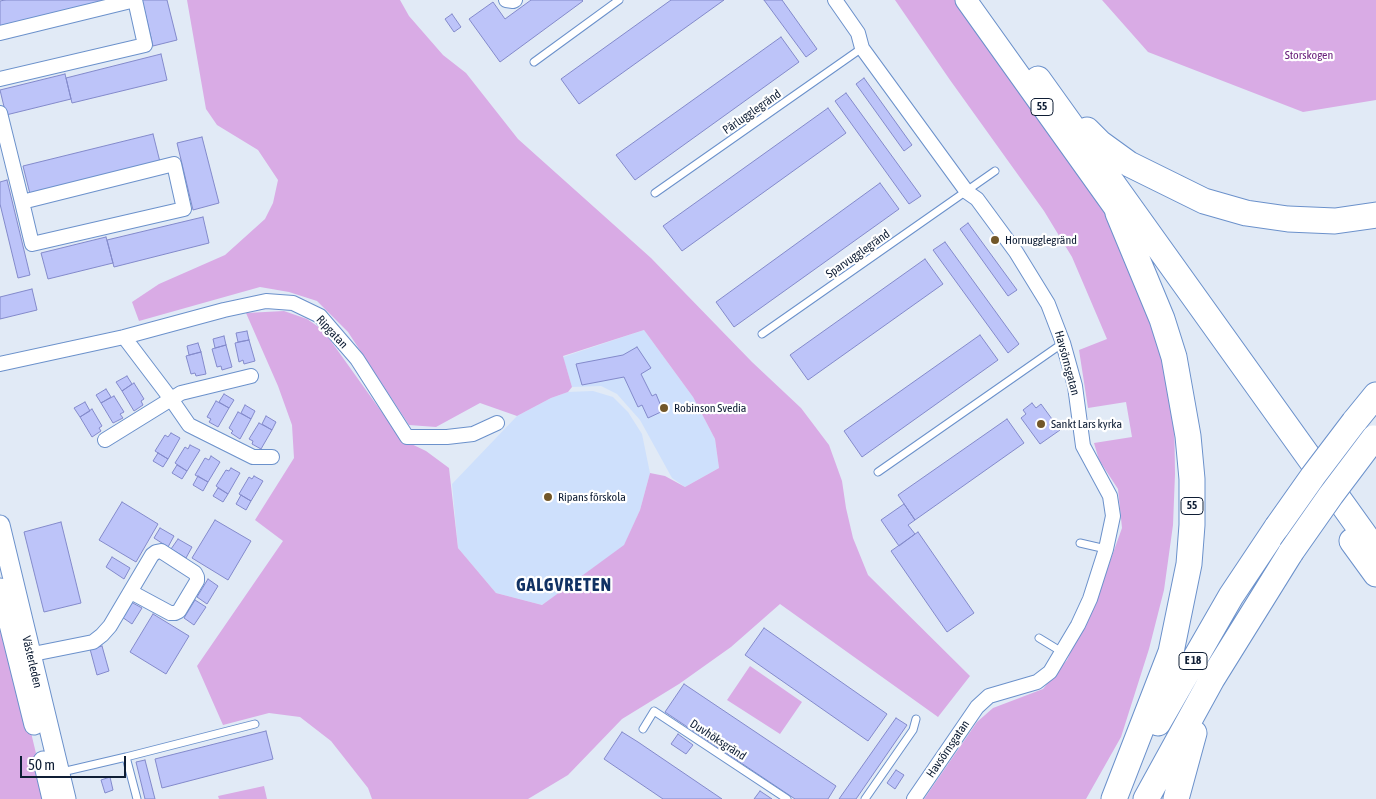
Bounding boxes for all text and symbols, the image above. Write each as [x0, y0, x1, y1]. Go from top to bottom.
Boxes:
park label: Storskogen [1285, 48, 1333, 62]
street label: Pärlugglegränd [720, 87, 784, 137]
road number: 55 [1031, 98, 1053, 115]
street label: Sparvugglegränd [823, 227, 893, 281]
place label: Hornugglegränd [1005, 233, 1077, 247]
marker: Hornugglegränd [989, 234, 1001, 246]
street label: Ripgatan [313, 313, 351, 351]
street label: Havsörnsgatan [1051, 329, 1083, 397]
place label: Robinson Svedia [674, 401, 746, 415]
marker: Robinson Svedia [658, 402, 670, 414]
place label: Sankt Lars kyrka [1051, 417, 1122, 431]
marker: Sankt Lars kyrka [1035, 418, 1047, 430]
place label: Ripans förskola [558, 490, 626, 504]
marker: Ripans förskola [542, 491, 554, 503]
road number: 55 [1181, 498, 1203, 514]
district label: GALGVRETEN [515, 574, 613, 596]
street label: Västerleden [19, 635, 45, 689]
road number: E 18 [1179, 652, 1207, 669]
street label: Duvhöksgränd [687, 717, 749, 763]
street label: Havsörnsgatan [923, 717, 973, 781]
scale bar [22, 746, 129, 778]
text: 50 m [28, 756, 55, 773]

